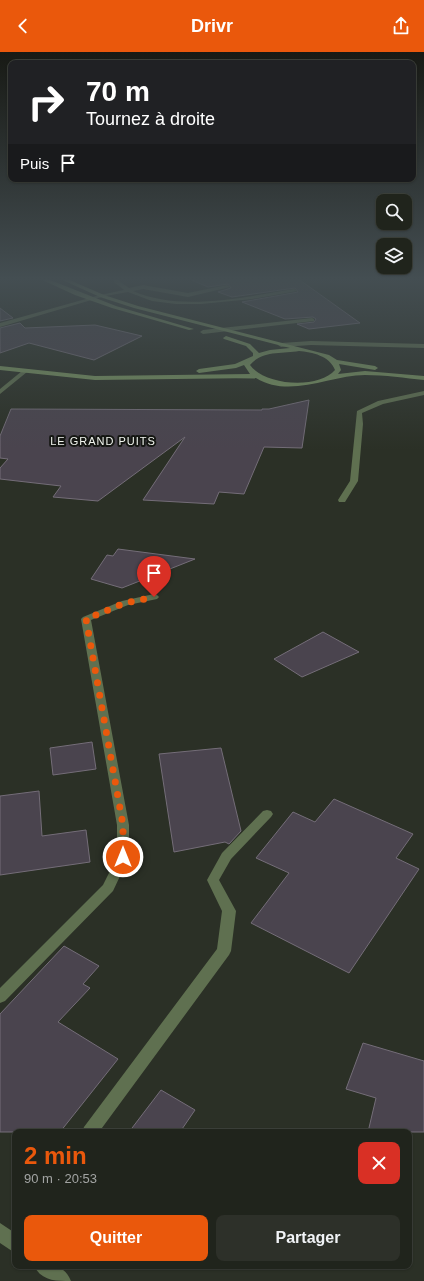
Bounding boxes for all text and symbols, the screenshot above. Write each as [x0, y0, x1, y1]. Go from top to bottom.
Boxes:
icon: back [12, 15, 34, 37]
icon: share [390, 15, 412, 37]
text: Drivr [191, 16, 233, 36]
icon: right [20, 76, 72, 128]
text: 70 m [86, 76, 150, 107]
text: Tournez à droite [86, 109, 215, 129]
icon: arrive [57, 152, 79, 174]
text: Puis [20, 155, 49, 172]
map controls [376, 194, 412, 274]
button: search [376, 194, 412, 230]
button: layers [376, 238, 412, 274]
district label: LE GRAND PUITS [50, 435, 156, 447]
pin [137, 556, 171, 597]
icon: arrive [143, 562, 165, 584]
position arrow [102, 836, 144, 878]
text: 2 min [24, 1142, 87, 1169]
button: close [358, 1142, 400, 1184]
text: 90 m · 20:53 [24, 1171, 97, 1186]
button: Quitter [24, 1215, 208, 1261]
button: Partager [216, 1215, 400, 1261]

